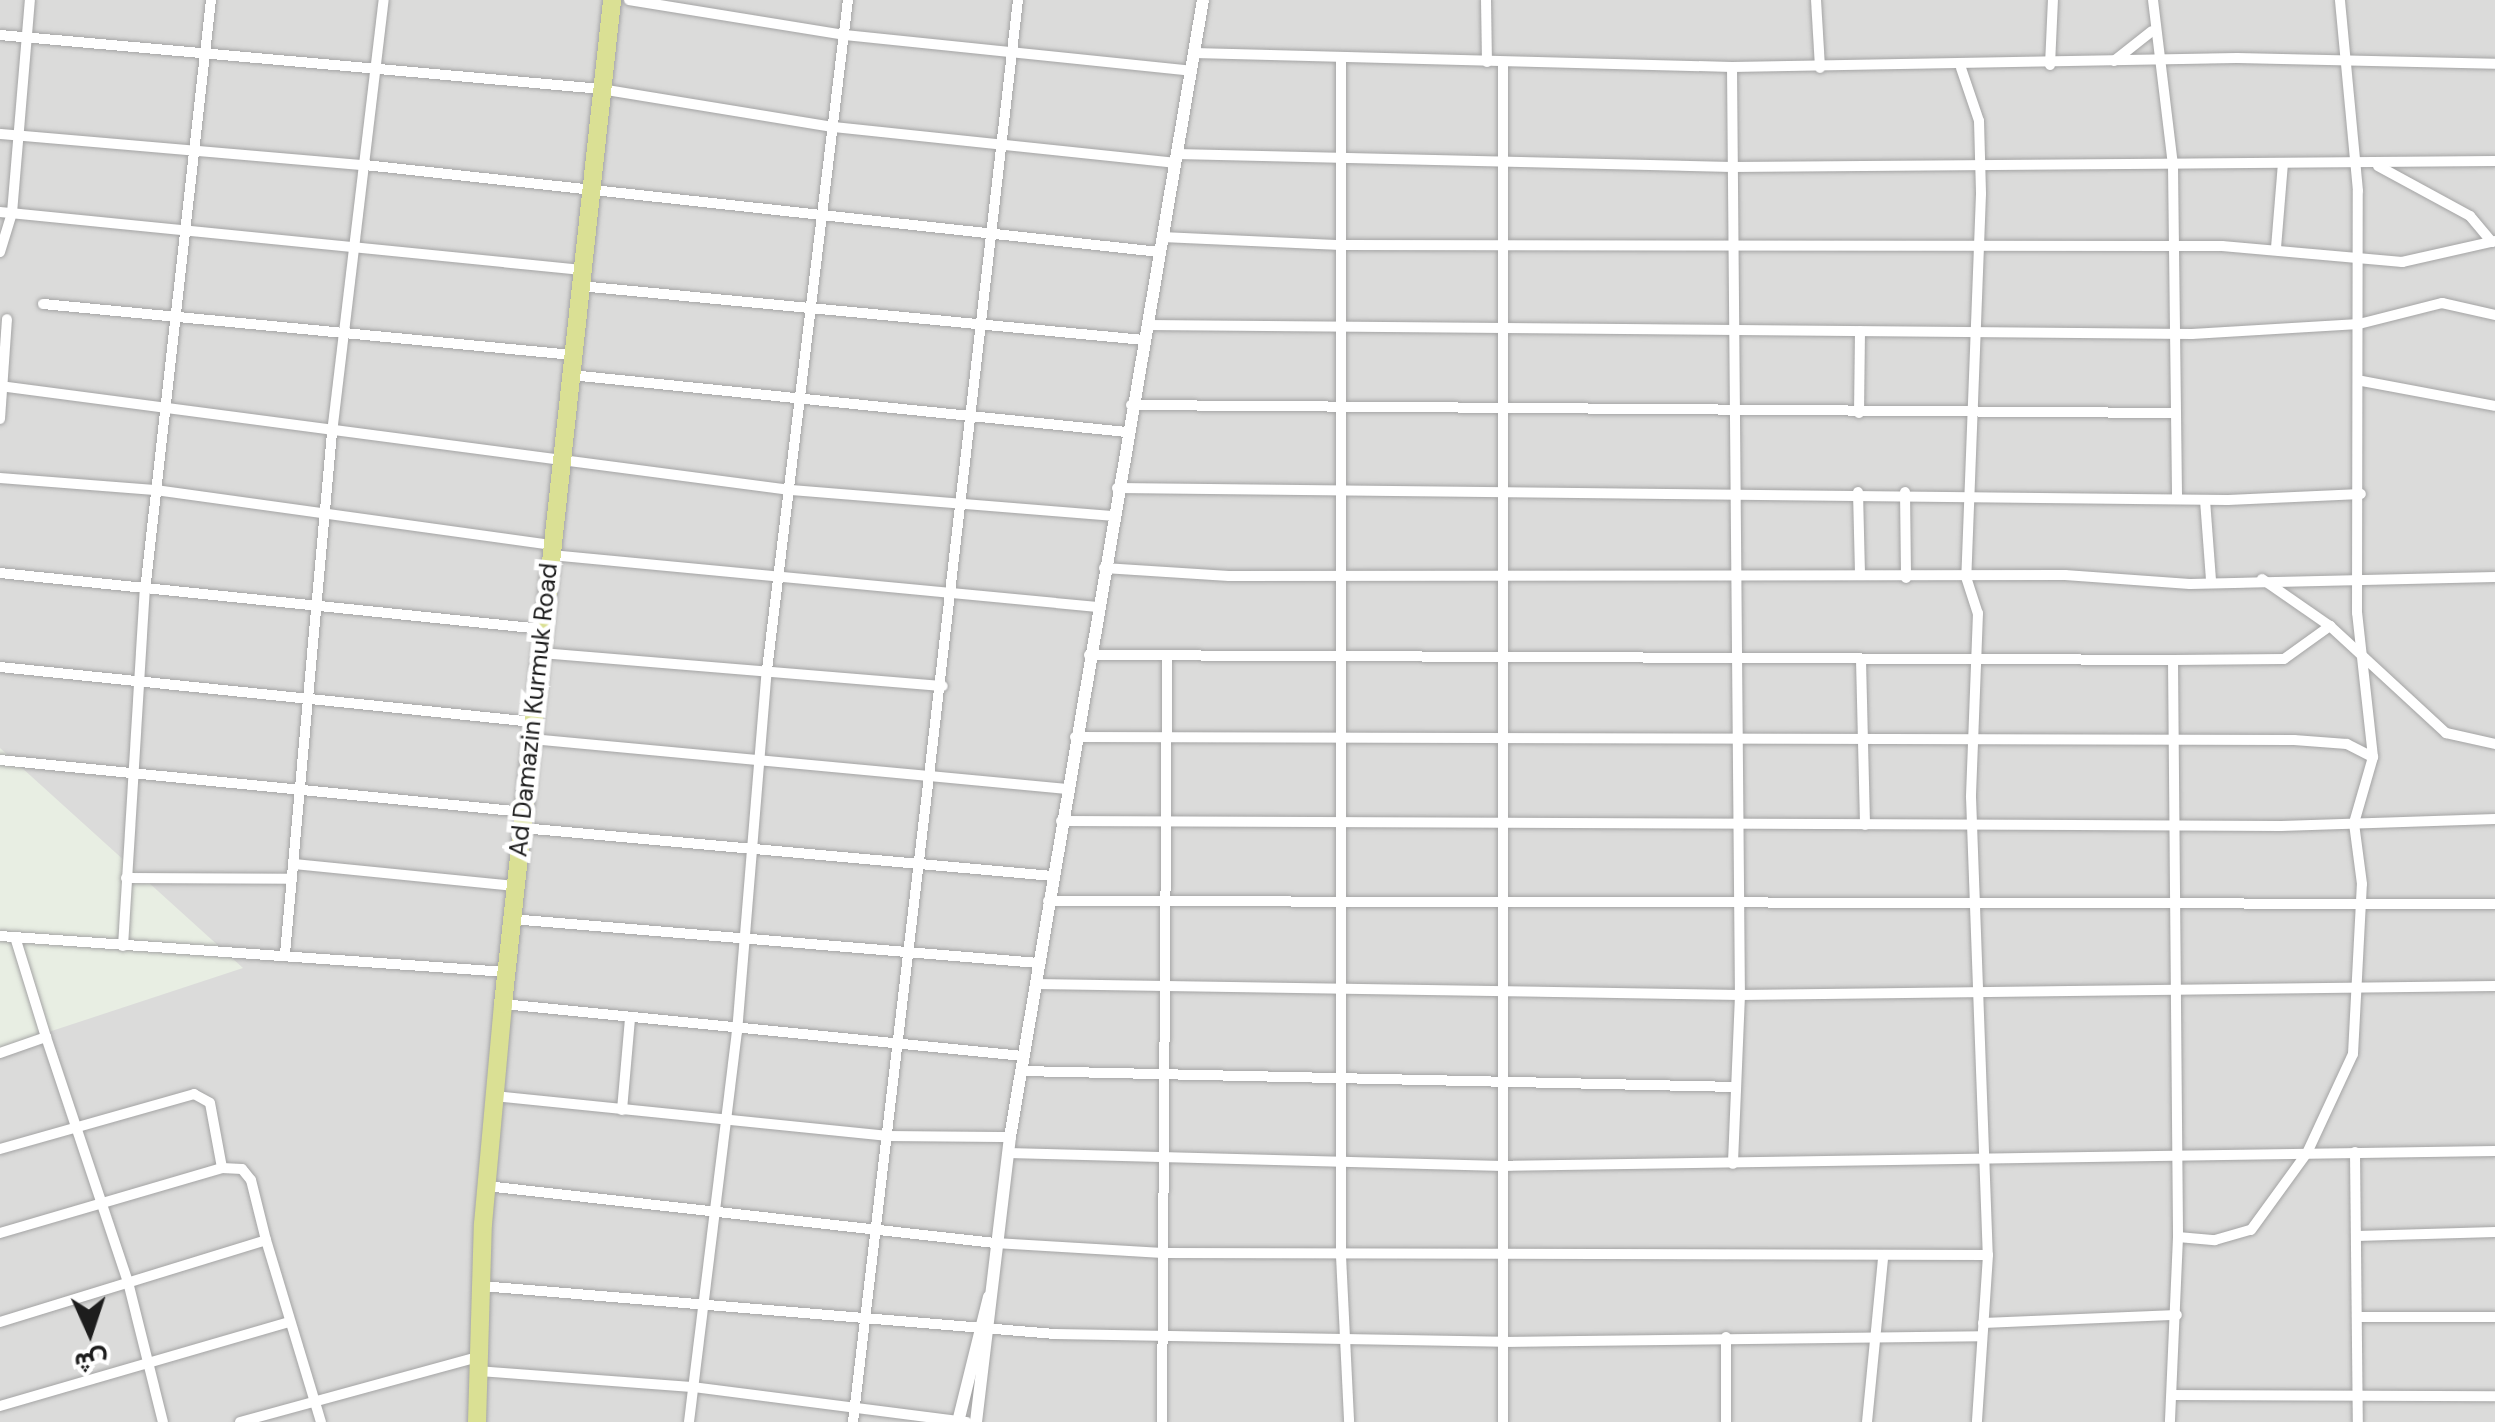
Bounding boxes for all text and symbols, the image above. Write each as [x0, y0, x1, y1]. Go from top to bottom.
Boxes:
street label: Ad Damazin Kurmuk Road [504, 562, 564, 858]
north arrow [40, 1282, 140, 1382]
text: ش [74, 1343, 109, 1382]

